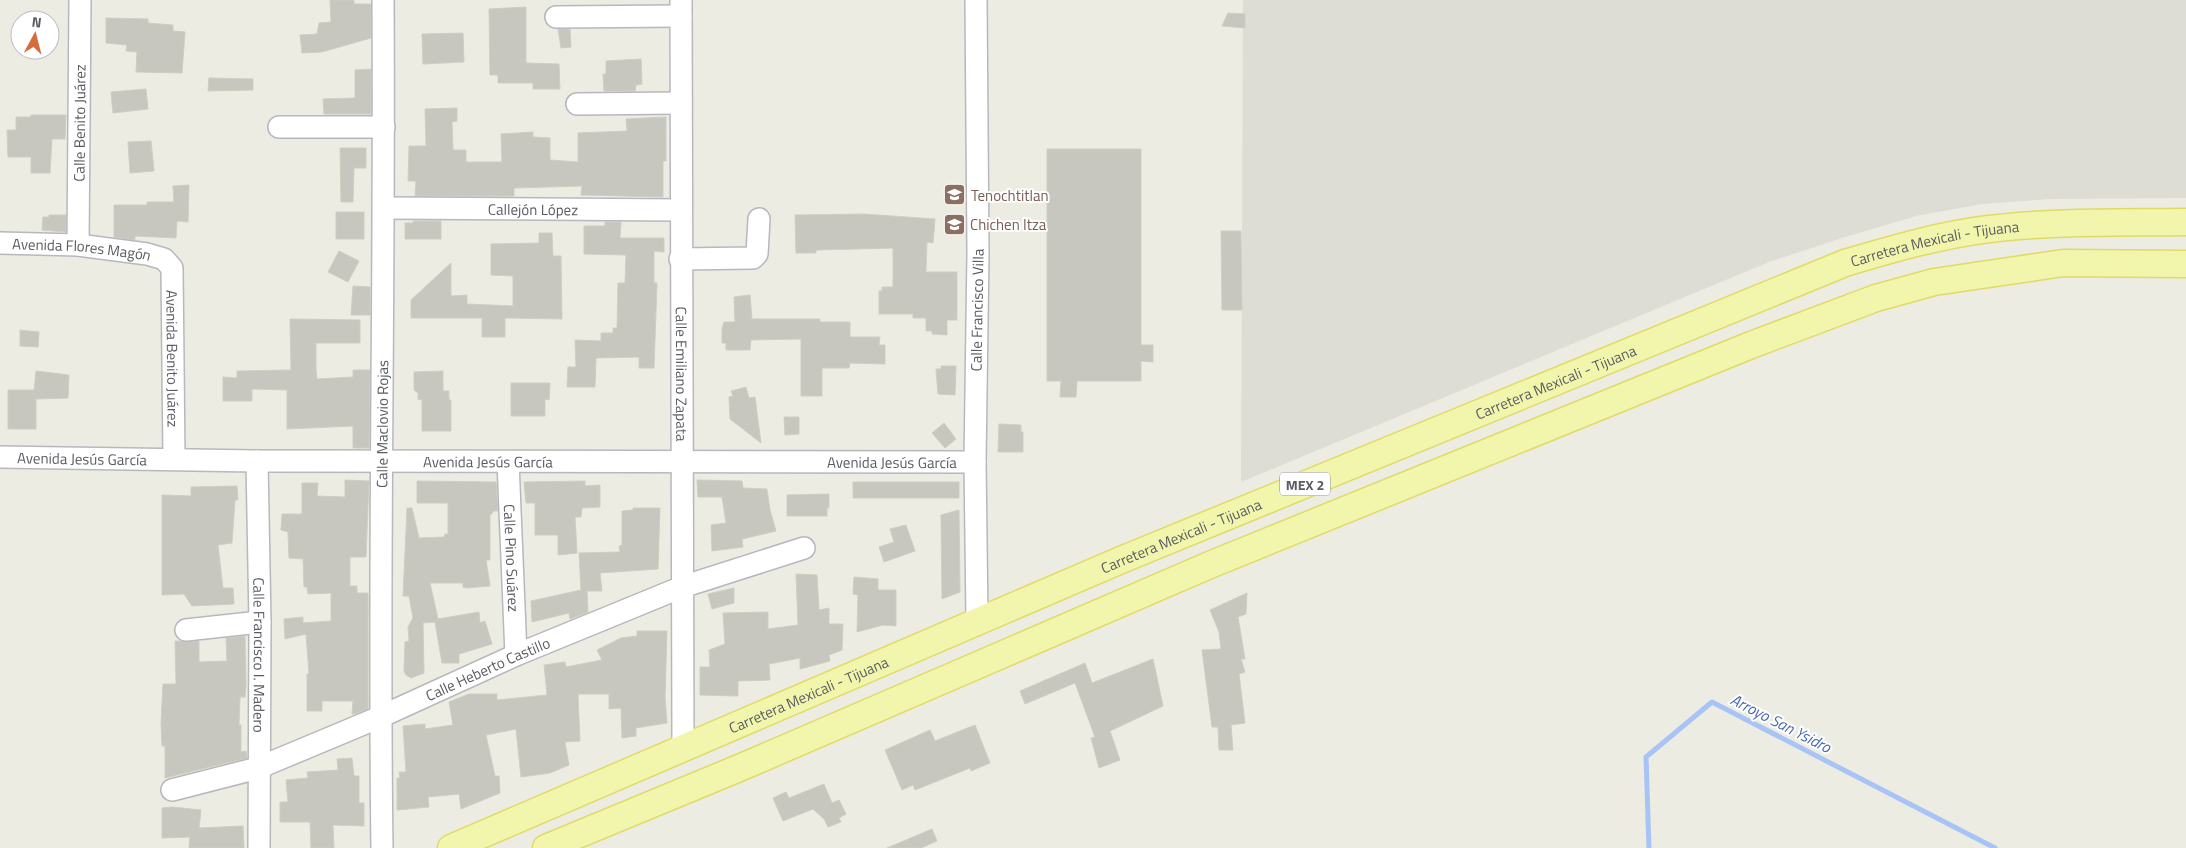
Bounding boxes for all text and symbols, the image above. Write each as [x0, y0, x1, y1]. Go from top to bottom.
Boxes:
north arrow [10, 10, 60, 60]
text: N [31, 11, 43, 33]
street label: Calle Benito Juárez [67, 64, 91, 182]
school or university icon: Tenochtitlan [943, 183, 967, 207]
place label: Tenochtitlan [971, 184, 1048, 207]
street label: Callejón López [488, 197, 578, 221]
school or university icon: Chichen Itza [942, 212, 966, 236]
place label: Chichen Itza [970, 213, 1047, 236]
street label: Carretera Mexicali - Tijuana [1848, 214, 2020, 272]
street label: Avenida Flores Magón [12, 232, 154, 266]
street label: Calle Francisco Villa [964, 248, 990, 372]
street label: Avenida Benito Juárez [161, 290, 185, 428]
street label: Calle Emiliano Zapata [670, 306, 694, 442]
street label: Carretera Mexicali - Tijuana [1472, 338, 1640, 425]
street label: Calle Maclovio Rojas [370, 360, 394, 488]
street label: Avenida Jesús García [17, 446, 148, 471]
street label: Avenida Jesús García [423, 450, 553, 473]
street label: Avenida Jesús García [827, 450, 957, 473]
road number: MEX 2 [1280, 472, 1330, 496]
street label: Carretera Mexicali - Tijuana [1097, 492, 1265, 579]
street label: Calle Pino Suárez [498, 503, 526, 613]
street label: Calle Francisco I. Madero [248, 577, 272, 733]
street label: Calle Heberto Castillo [421, 631, 554, 706]
street label: Carretera Mexicali - Tijuana [725, 650, 892, 739]
water label: Arroyo San Ysidro [1726, 687, 1837, 759]

